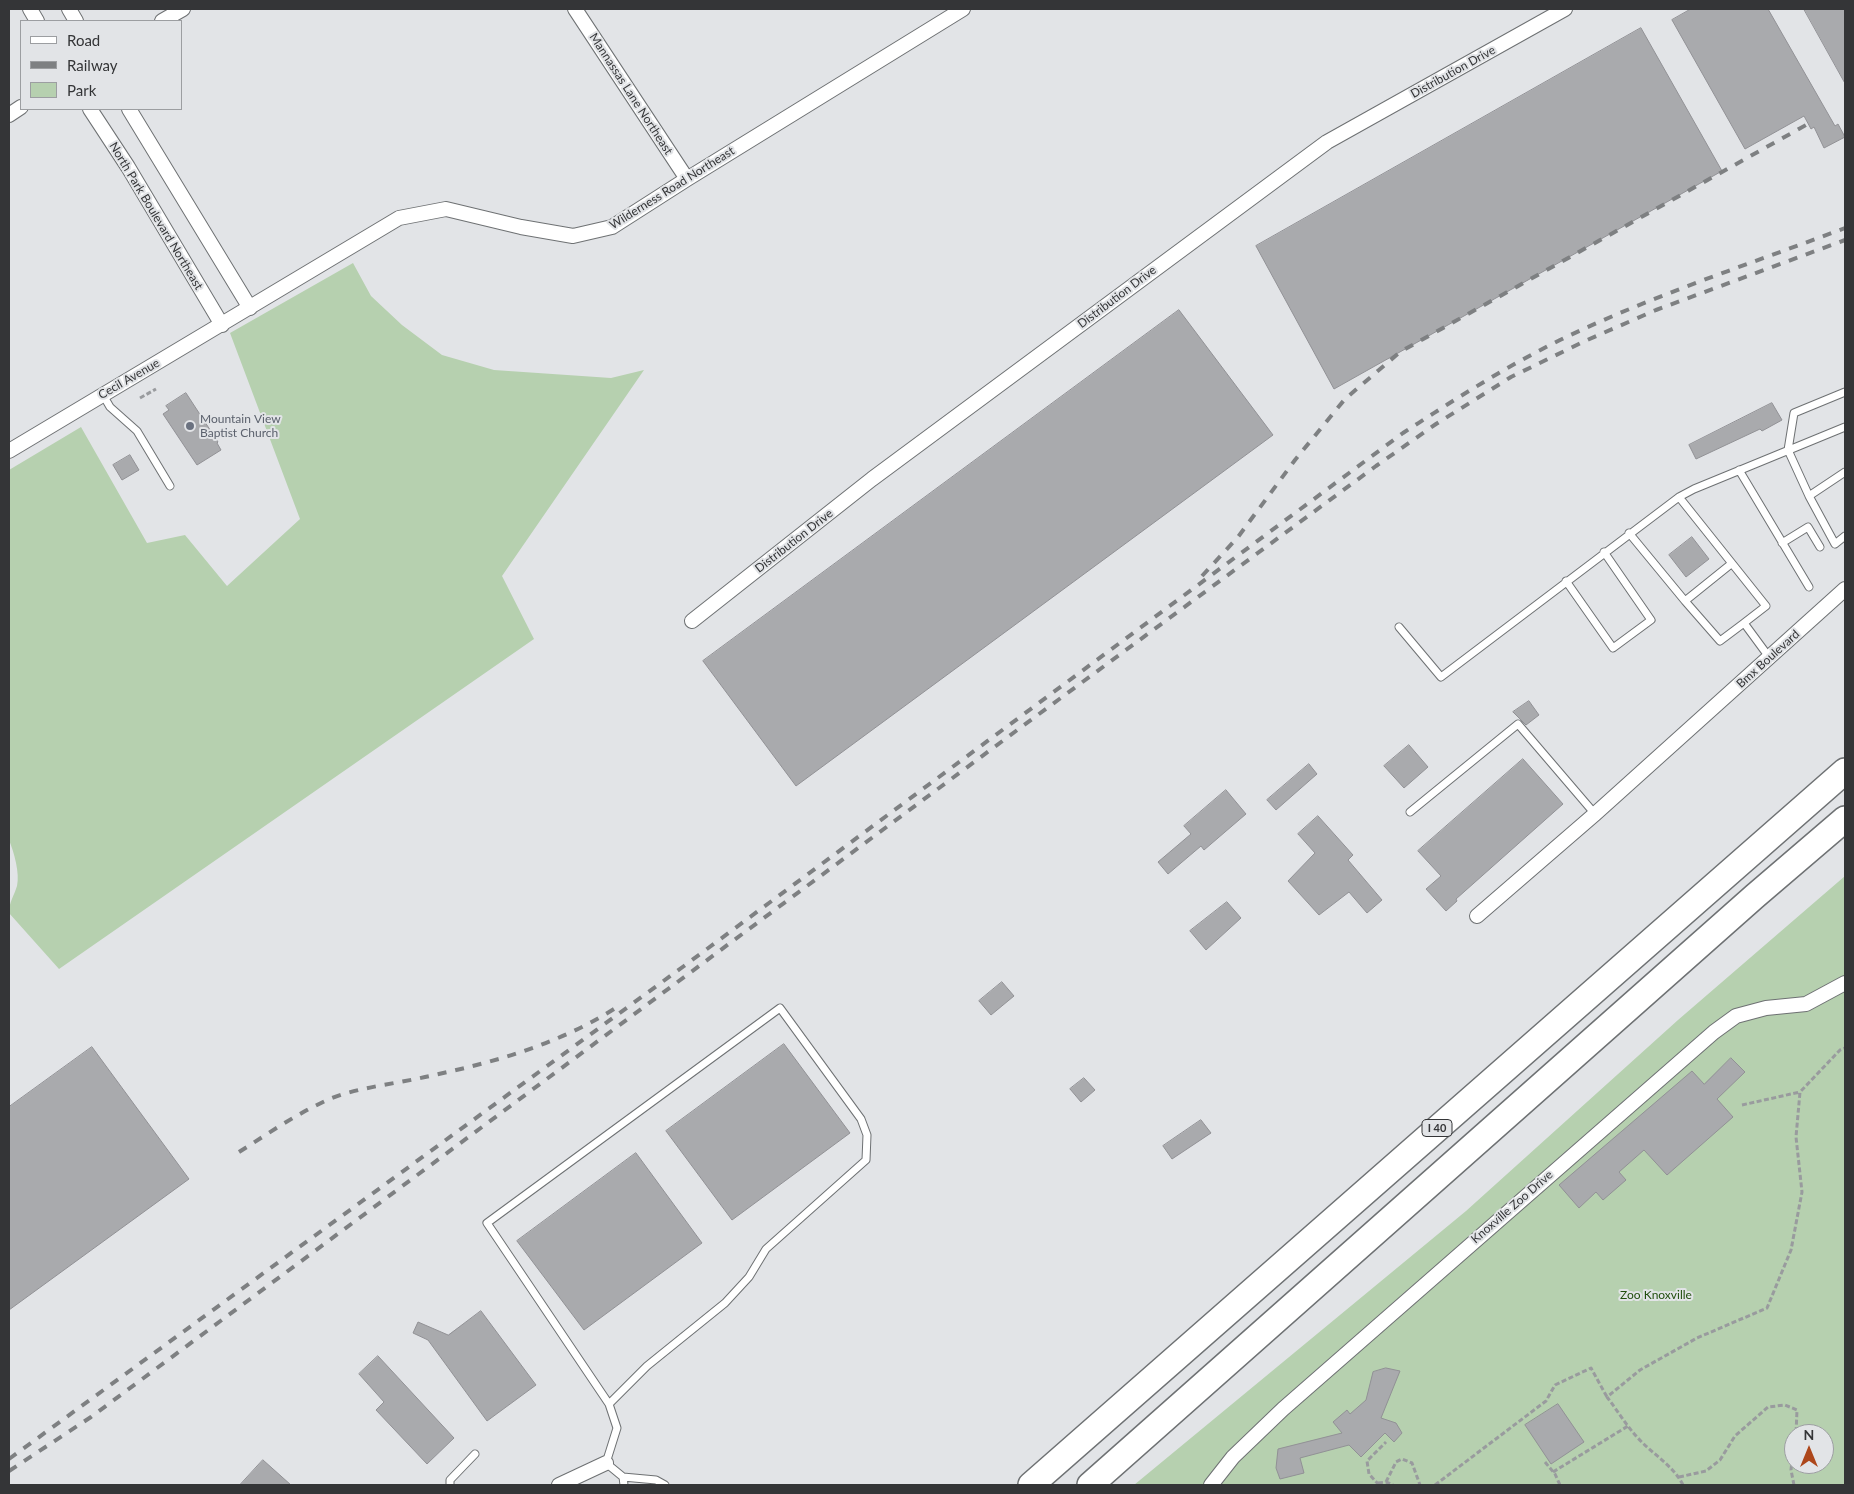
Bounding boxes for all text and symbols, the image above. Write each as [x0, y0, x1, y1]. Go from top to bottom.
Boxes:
legend [20, 20, 182, 110]
street label: Mannassas Lane Northeast [586, 30, 676, 158]
text: Road [67, 31, 100, 49]
street label: Distribution Drive [1408, 43, 1498, 101]
text: Railway [67, 56, 118, 74]
text: Park [67, 81, 96, 99]
street label: North Park Boulevard Northeast [106, 140, 206, 292]
street label: Wilderness Road Northeast [607, 144, 737, 232]
street label: Distribution Drive [1075, 263, 1159, 331]
street label: Cecil Avenue [96, 356, 162, 402]
place label: Mountain View Baptist Church [200, 412, 281, 440]
marker: Mountain View Baptist Church [184, 420, 196, 432]
street label: Distribution Drive [752, 506, 836, 576]
street label: Bmx Boulevard [1734, 627, 1802, 691]
road number: I 40 [1422, 1120, 1452, 1136]
street label: Knoxville Zoo Drive [1468, 1168, 1556, 1246]
park label: Zoo Knoxville [1620, 1288, 1692, 1302]
north arrow [1784, 1424, 1834, 1474]
text: N [1804, 1426, 1814, 1443]

